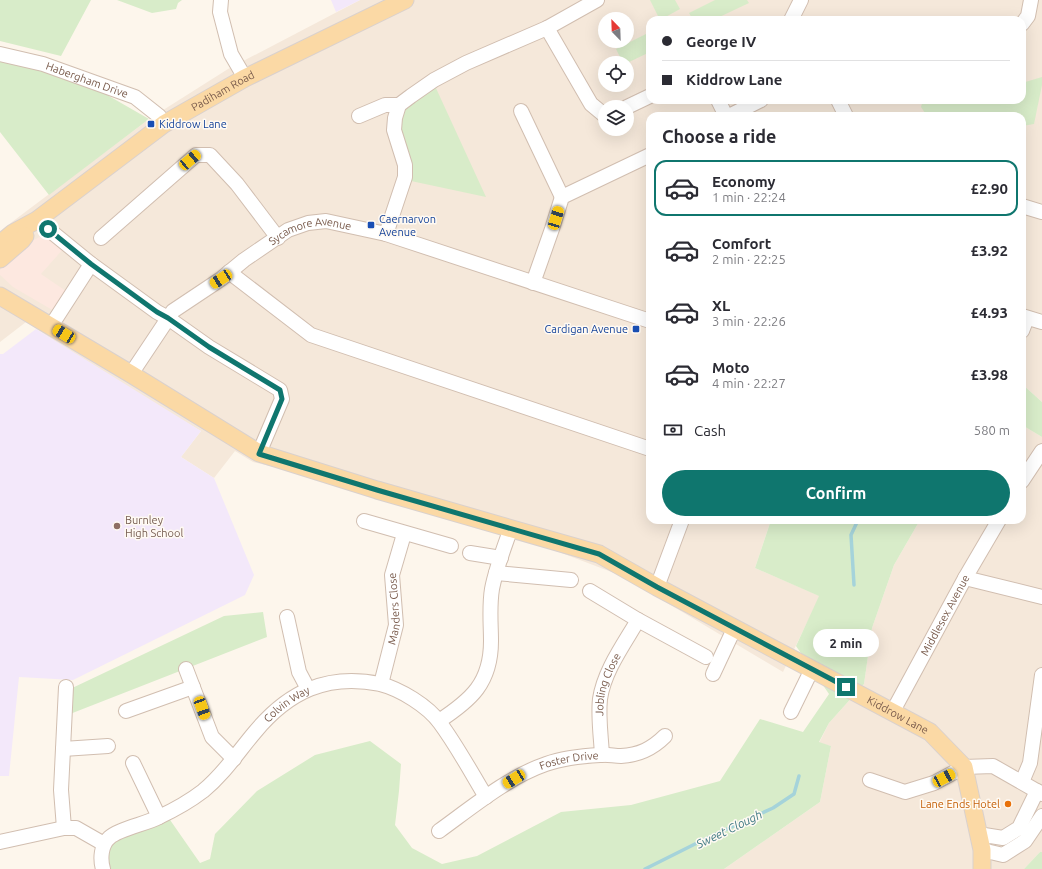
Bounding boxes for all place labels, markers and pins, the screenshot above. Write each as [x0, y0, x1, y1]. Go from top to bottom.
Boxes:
place label: Kiddrow Lane [159, 118, 227, 130]
marker: Kiddrow Lane [146, 119, 156, 129]
place label: Caernarvon Avenue [379, 213, 436, 238]
marker: Caernarvon Avenue [366, 220, 376, 230]
place label: Cardigan Avenue [544, 323, 628, 335]
marker: Cardigan Avenue [631, 324, 641, 334]
place label: Burnley High School [125, 514, 183, 539]
marker: Burnley High School [112, 521, 122, 531]
place label: Lane Ends Hotel [920, 798, 1000, 810]
marker: Lane Ends Hotel [1003, 799, 1013, 809]

